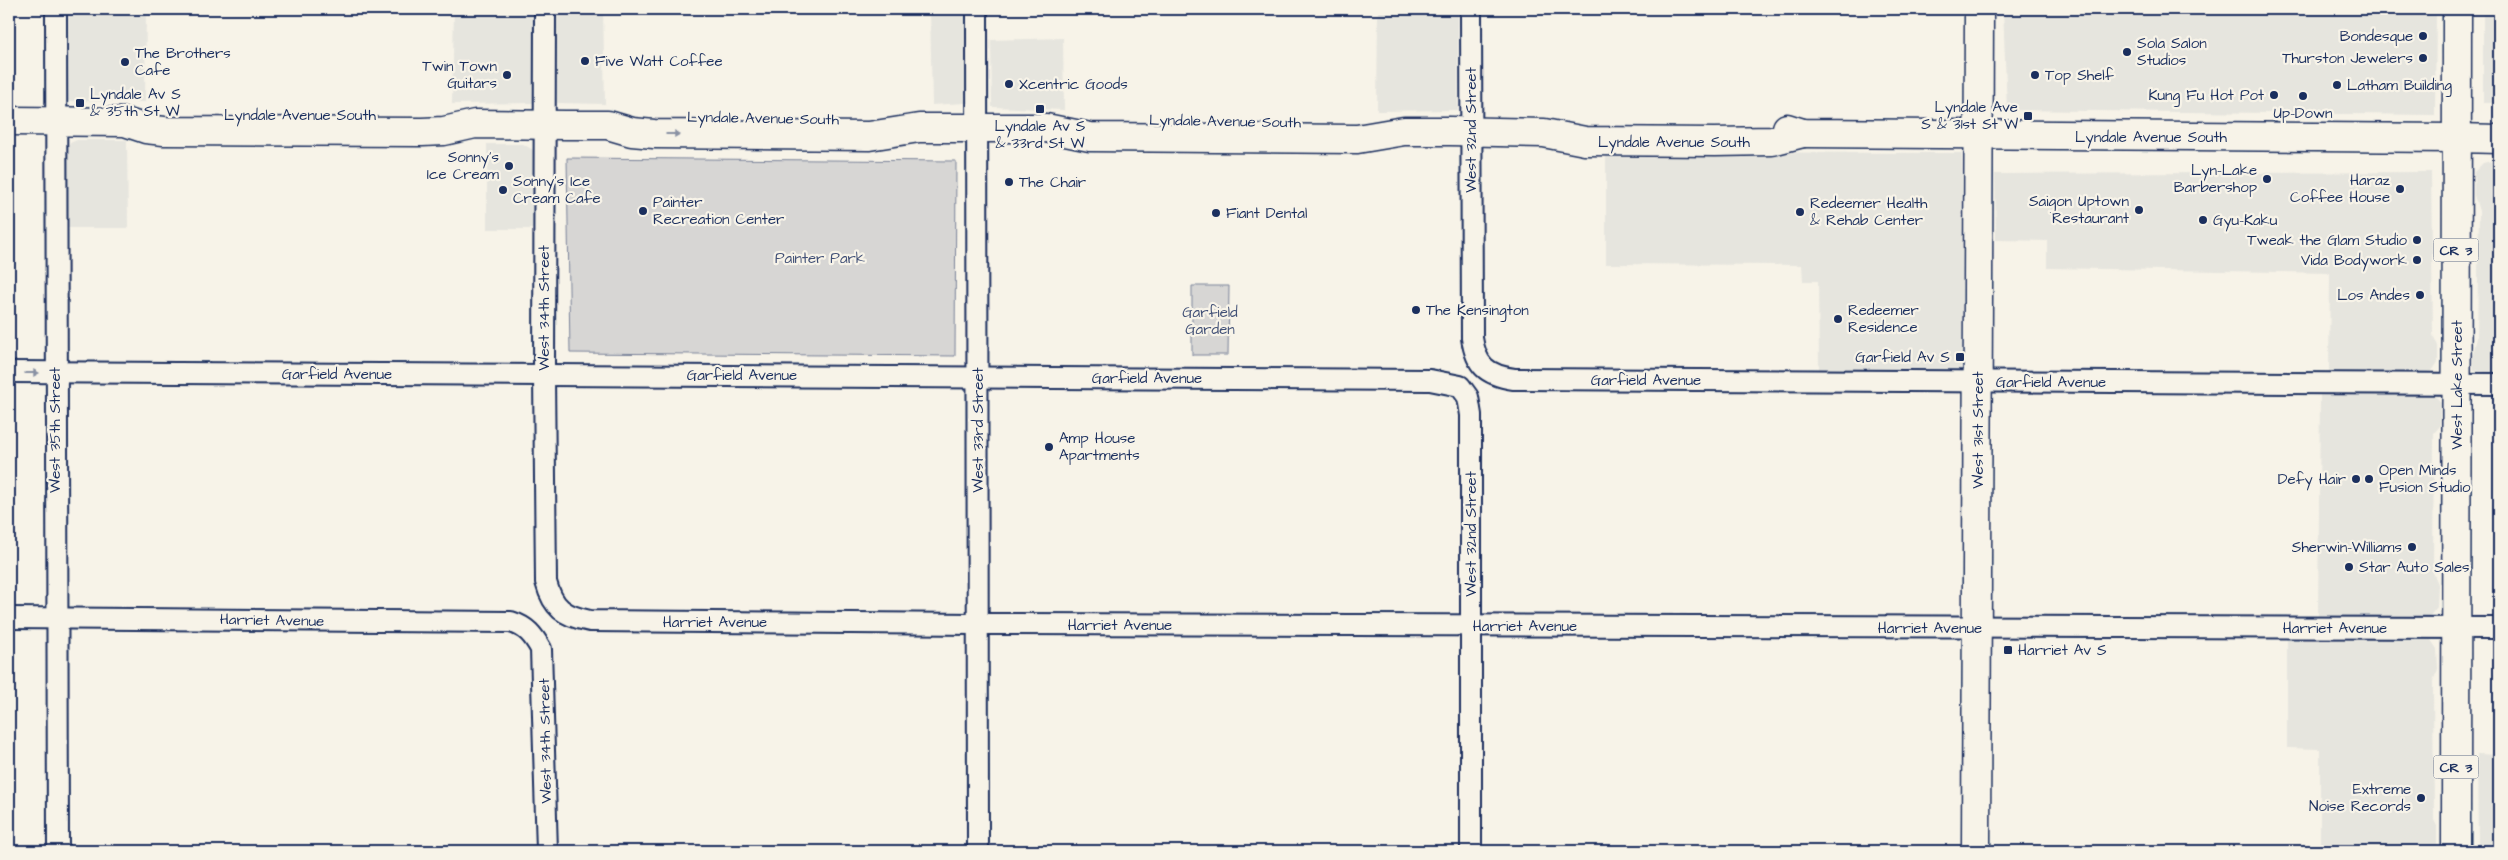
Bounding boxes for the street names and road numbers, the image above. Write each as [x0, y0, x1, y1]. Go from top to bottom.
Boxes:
street label: West 32nd Street [1461, 67, 1482, 193]
street label: Lyndale Avenue South [224, 105, 376, 127]
street label: Lyndale Avenue South [687, 107, 840, 131]
street label: Lyndale Avenue South [1149, 110, 1302, 134]
street label: Lyndale Avenue South [2075, 127, 2227, 149]
street label: Lyndale Avenue South [1598, 132, 1750, 154]
road number: CR 3 [2434, 238, 2478, 262]
street label: West 34th Street [534, 245, 555, 371]
street label: West Lake Street [2447, 320, 2468, 450]
street label: Garfield Avenue [282, 364, 392, 385]
street label: Garfield Avenue [687, 365, 797, 386]
street label: West 35th Street [45, 367, 66, 493]
street label: West 33rd Street [968, 367, 989, 493]
street label: Garfield Avenue [1092, 368, 1202, 389]
street label: Garfield Avenue [1591, 370, 1701, 391]
street label: West 31st Street [1968, 371, 1989, 489]
street label: Garfield Avenue [1996, 372, 2106, 393]
street label: West 32nd Street [1461, 471, 1482, 597]
street label: Harriet Avenue [220, 609, 324, 632]
street label: Harriet Avenue [663, 612, 767, 633]
street label: Harriet Avenue [1068, 615, 1172, 636]
street label: Harriet Avenue [1473, 616, 1577, 637]
street label: Harriet Avenue [1878, 618, 1982, 639]
street label: Harriet Avenue [2283, 618, 2387, 639]
street label: West 34th Street [534, 678, 557, 804]
road number: CR 3 [2434, 756, 2478, 779]

